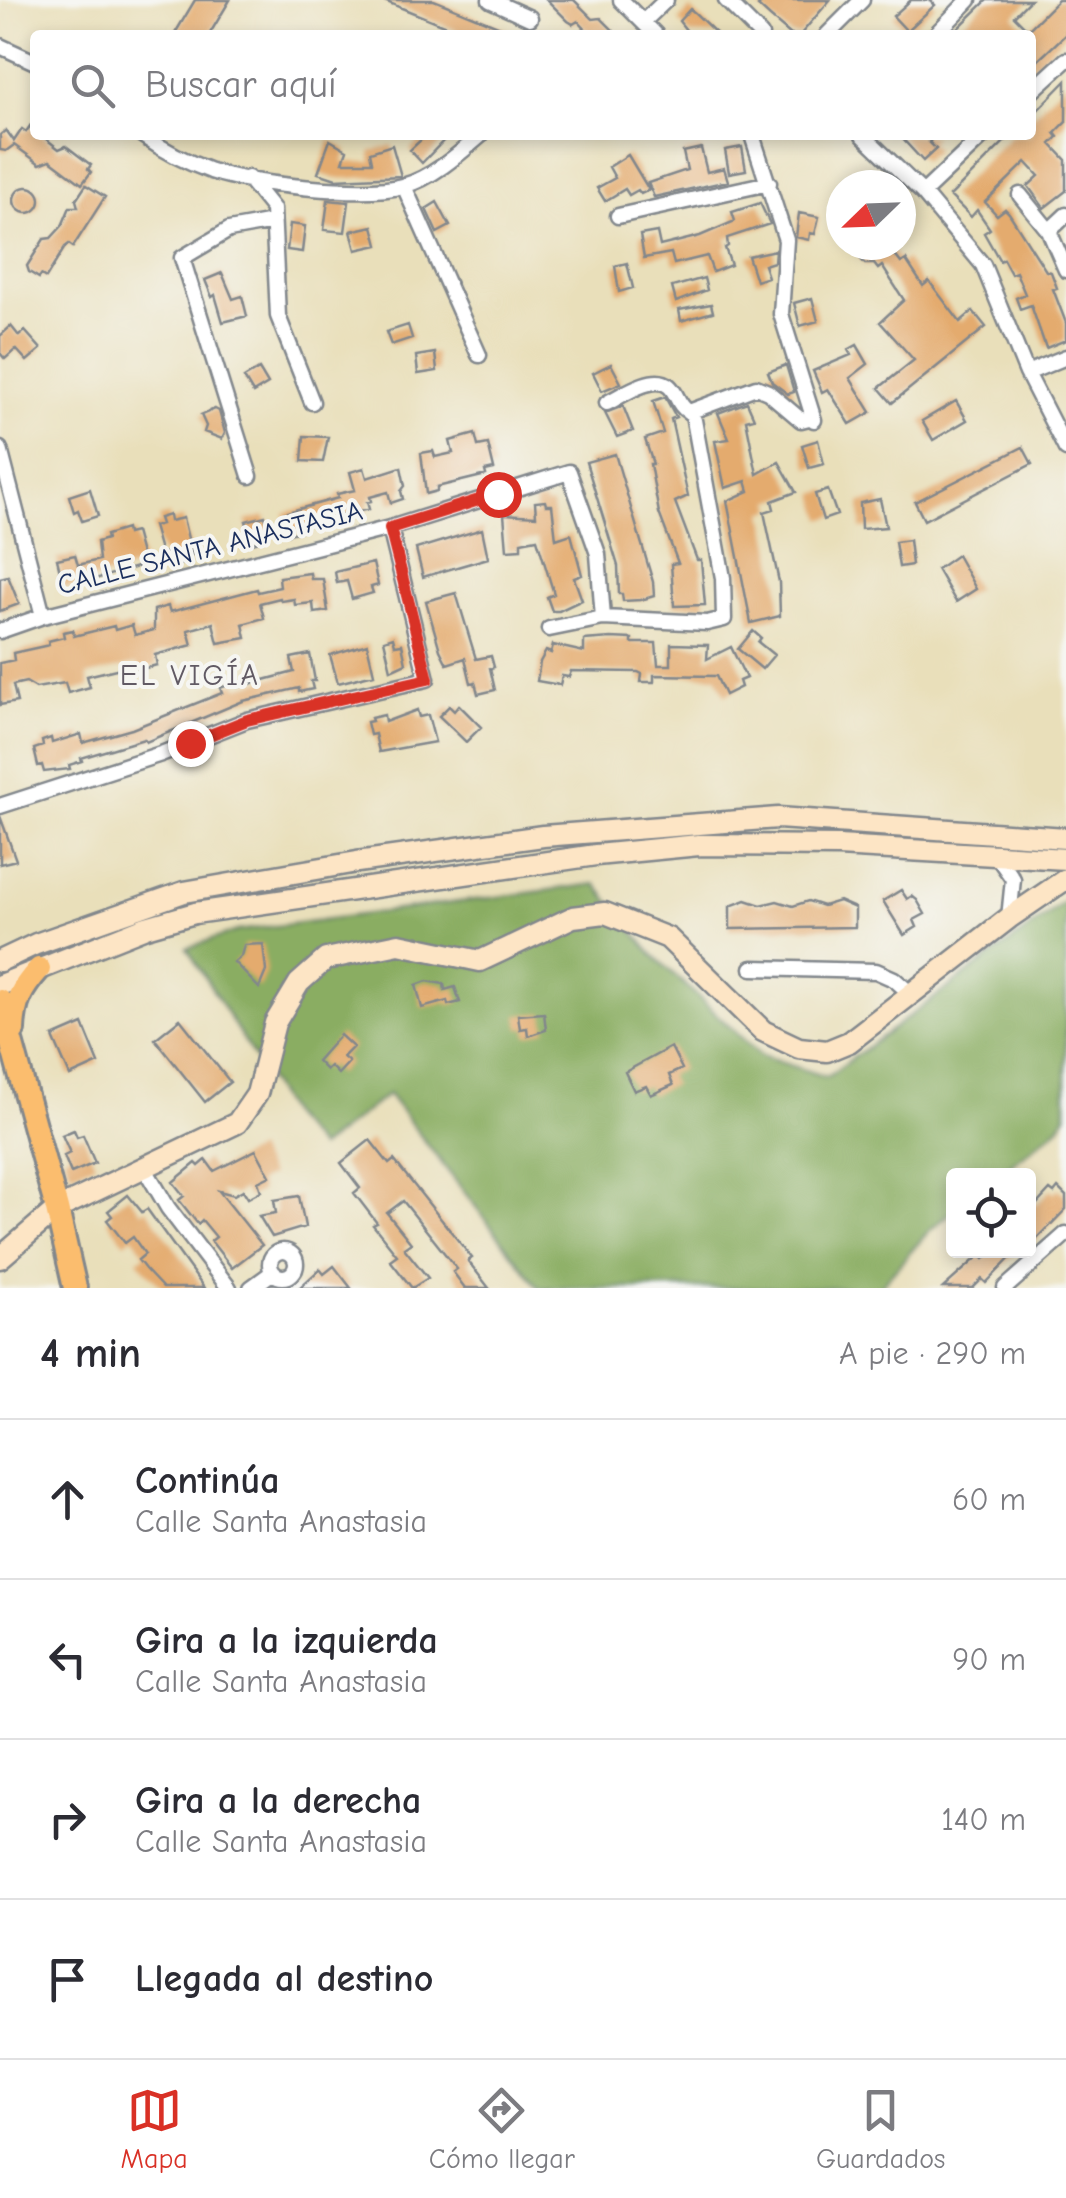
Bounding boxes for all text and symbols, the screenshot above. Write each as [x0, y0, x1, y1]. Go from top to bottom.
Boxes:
search box [30, 30, 1036, 140]
icon: search [65, 58, 120, 113]
text: Buscar aquí [145, 63, 337, 107]
north arrow [826, 170, 916, 260]
route start [476, 472, 522, 518]
street label: CALLE SANTA ANASTASIA [54, 495, 366, 601]
district label: EL VIGÍA [120, 658, 260, 693]
route end [168, 721, 214, 767]
map controls [946, 1168, 1036, 1258]
button: locate [946, 1168, 1036, 1258]
text: 4 min [40, 1329, 141, 1378]
text: A pie · 290 m [839, 1335, 1026, 1372]
text: Continúa [135, 1459, 279, 1503]
icon: ahead [40, 1472, 95, 1527]
text: 60 m [952, 1481, 1026, 1518]
text: Calle Santa Anastasia [135, 1503, 427, 1540]
text: Gira a la izquierda [135, 1619, 438, 1663]
icon: left [40, 1632, 95, 1687]
text: 90 m [952, 1641, 1026, 1678]
text: Calle Santa Anastasia [135, 1663, 427, 1700]
text: Gira a la derecha [135, 1779, 421, 1823]
icon: right [40, 1792, 95, 1847]
text: 140 m [941, 1801, 1026, 1838]
text: Calle Santa Anastasia [135, 1823, 427, 1860]
icon: arrive [40, 1952, 95, 2007]
text: Llegada al destino [135, 1957, 433, 2001]
tab: Mapa [121, 2083, 188, 2175]
tab: Cómo llegar [429, 2083, 575, 2175]
tab: Guardados [816, 2083, 945, 2175]

